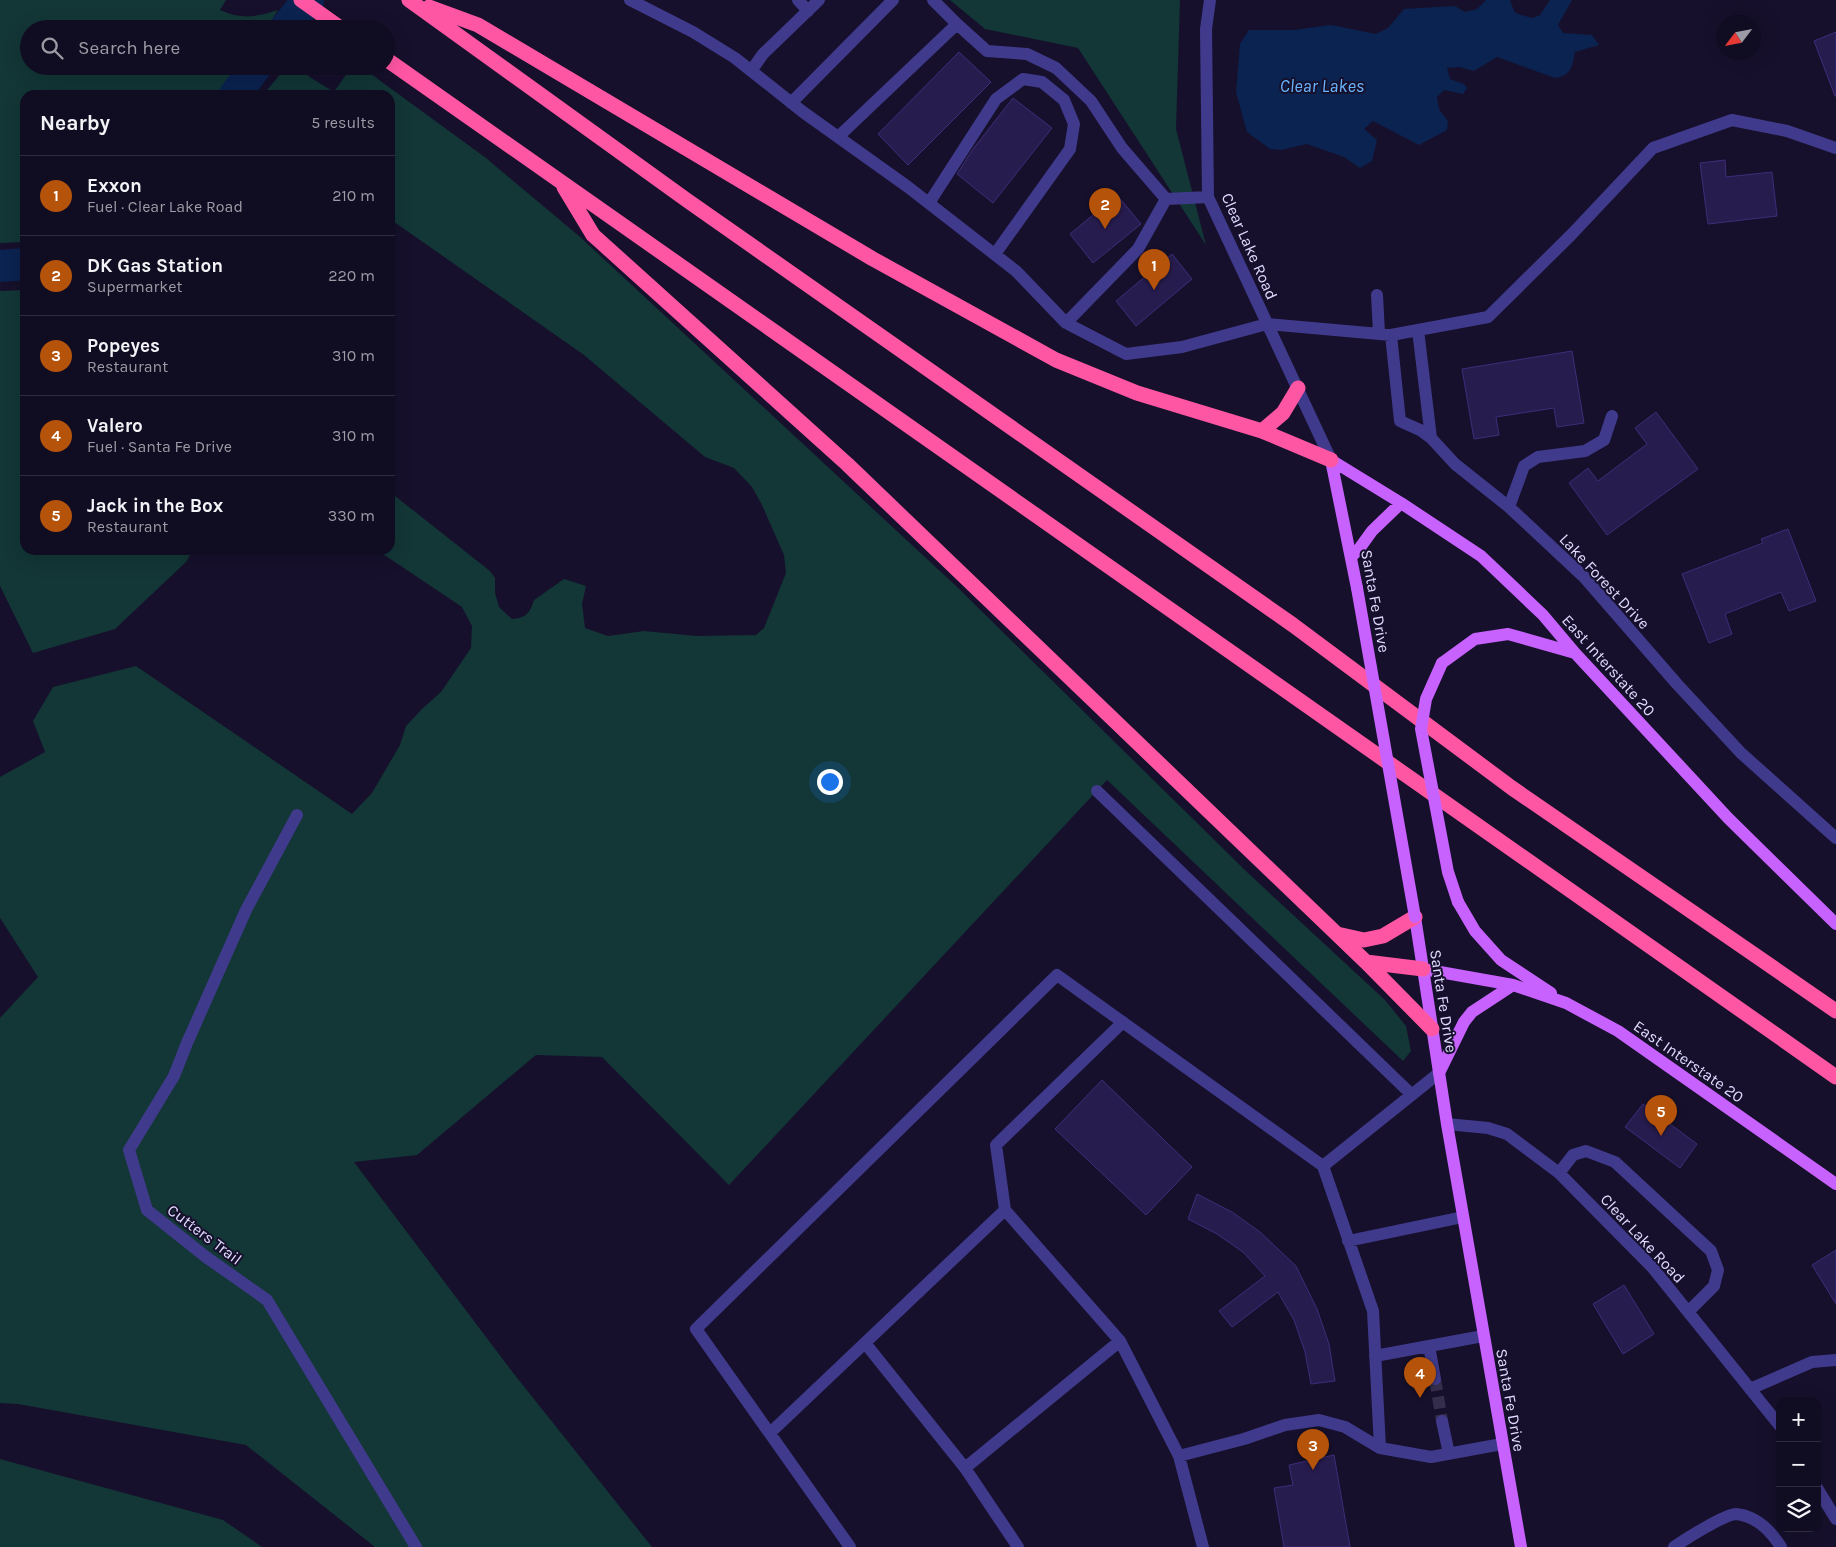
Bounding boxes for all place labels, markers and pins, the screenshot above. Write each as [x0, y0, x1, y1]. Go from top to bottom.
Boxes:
pin: 2 [1089, 188, 1121, 229]
pin: 1 [1138, 249, 1170, 290]
pin: 5 [1645, 1095, 1677, 1136]
pin: 4 [1404, 1357, 1436, 1398]
pin: 3 [1297, 1429, 1329, 1470]

